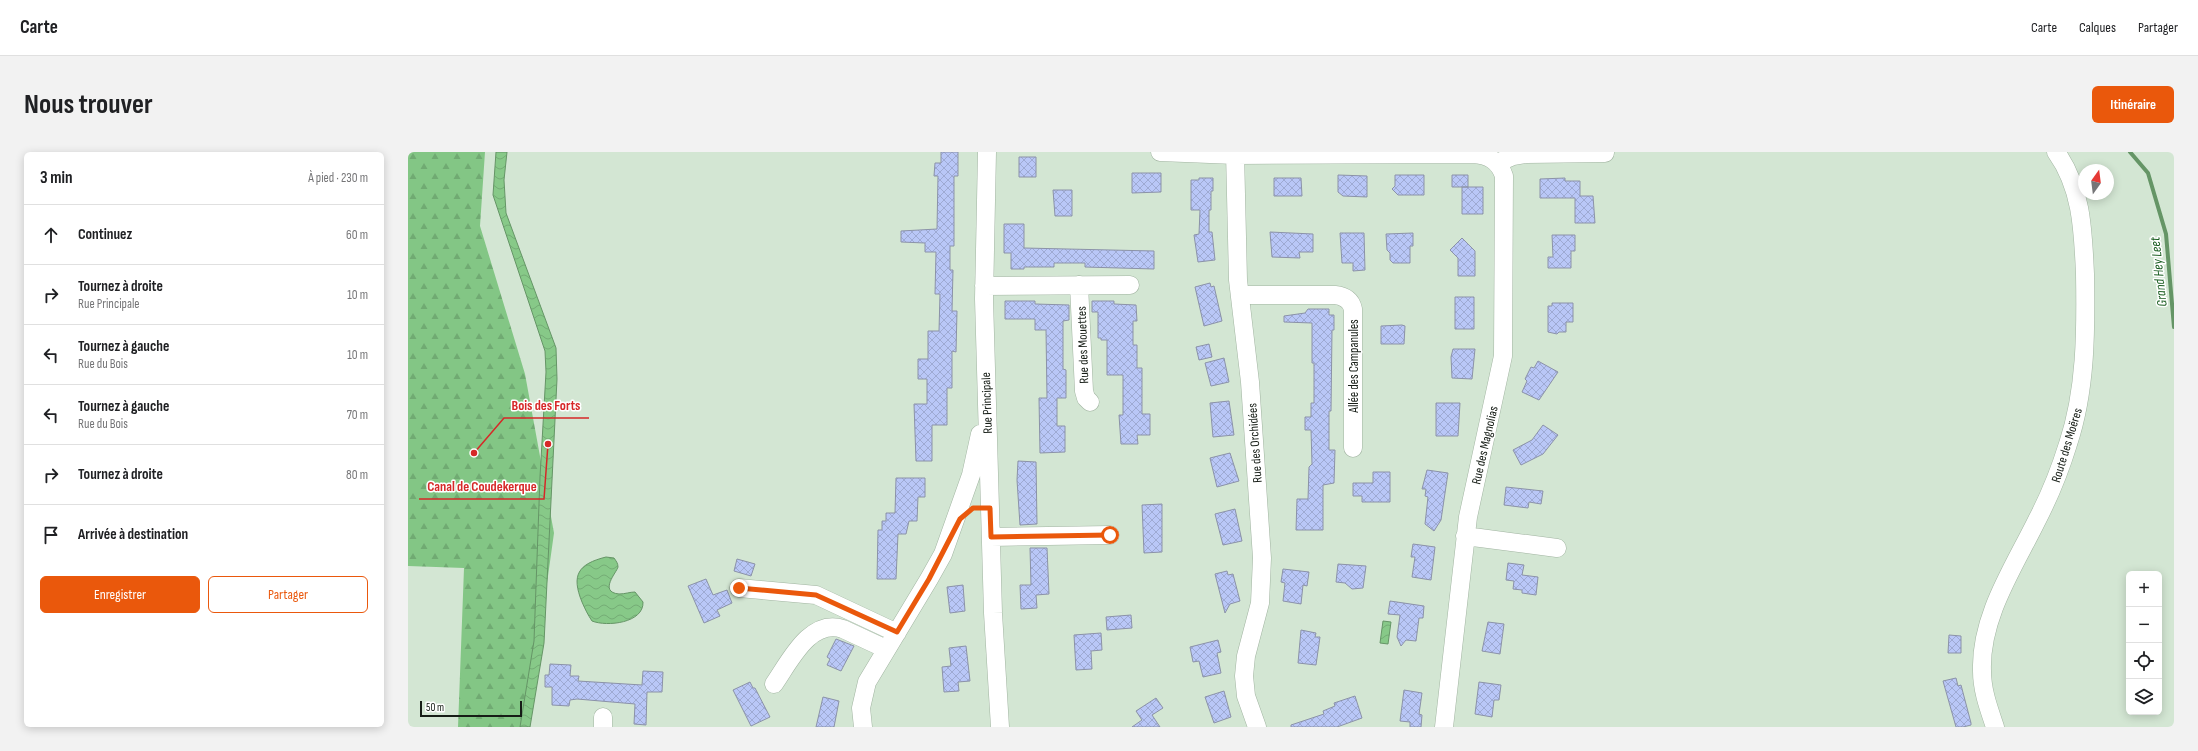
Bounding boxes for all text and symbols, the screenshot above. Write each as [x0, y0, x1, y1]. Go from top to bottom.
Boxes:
text: Carte [20, 16, 58, 39]
text: Carte [2031, 19, 2057, 36]
text: Calques [2079, 19, 2116, 36]
text: Partager [2138, 19, 2178, 36]
button: Itinéraire [2092, 86, 2174, 123]
text: Nous trouver [24, 88, 153, 121]
north arrow [2078, 164, 2114, 200]
text: 3 min [40, 168, 73, 188]
text: À pied · 230 m [308, 170, 368, 186]
icon: ahead [40, 224, 62, 246]
text: Continuez [78, 225, 132, 244]
text: 60 m [346, 227, 368, 243]
water label: Grand Hey Leet [2146, 235, 2171, 308]
text: Tournez à droite [78, 277, 163, 296]
icon: right [40, 284, 62, 306]
text: 10 m [347, 287, 368, 303]
text: Rue Principale [78, 296, 140, 312]
street label: Rue des Mouettes [1074, 306, 1092, 384]
street label: Allée des Campanules [1346, 319, 1362, 414]
text: Tournez à gauche [78, 337, 169, 356]
icon: left [40, 344, 62, 366]
text: 10 m [347, 347, 368, 363]
text: Rue du Bois [78, 356, 128, 372]
street label: Rue Principale [978, 372, 996, 434]
callout: Bois des Forts [504, 392, 589, 418]
text: Tournez à gauche [78, 397, 169, 416]
text: Bois des Forts [512, 397, 581, 414]
street label: Rue des Orchidées [1244, 402, 1266, 483]
icon: left [40, 404, 62, 426]
street label: Rue des Magnolias [1468, 404, 1502, 486]
street label: Route des Moëres [2048, 406, 2086, 484]
text: 70 m [347, 407, 368, 423]
text: Rue du Bois [78, 416, 128, 432]
icon: right [40, 464, 62, 486]
text: Tournez à droite [78, 465, 163, 484]
text: 80 m [346, 467, 368, 483]
callout: Canal de Coudekerque [419, 473, 544, 499]
text: Canal de Coudekerque [427, 478, 537, 495]
icon: arrive [40, 524, 62, 546]
text: Arrivée à destination [78, 525, 188, 544]
route start [1101, 526, 1119, 544]
map controls [2126, 571, 2162, 715]
button: + [2126, 571, 2162, 607]
button: Enregistrer [40, 576, 200, 613]
button: Partager [208, 576, 368, 613]
route end [730, 579, 748, 597]
button: − [2126, 607, 2162, 643]
button: locate [2126, 643, 2162, 679]
button: layers [2126, 679, 2162, 715]
scale bar [420, 699, 522, 718]
text: 50 m [426, 701, 444, 714]

